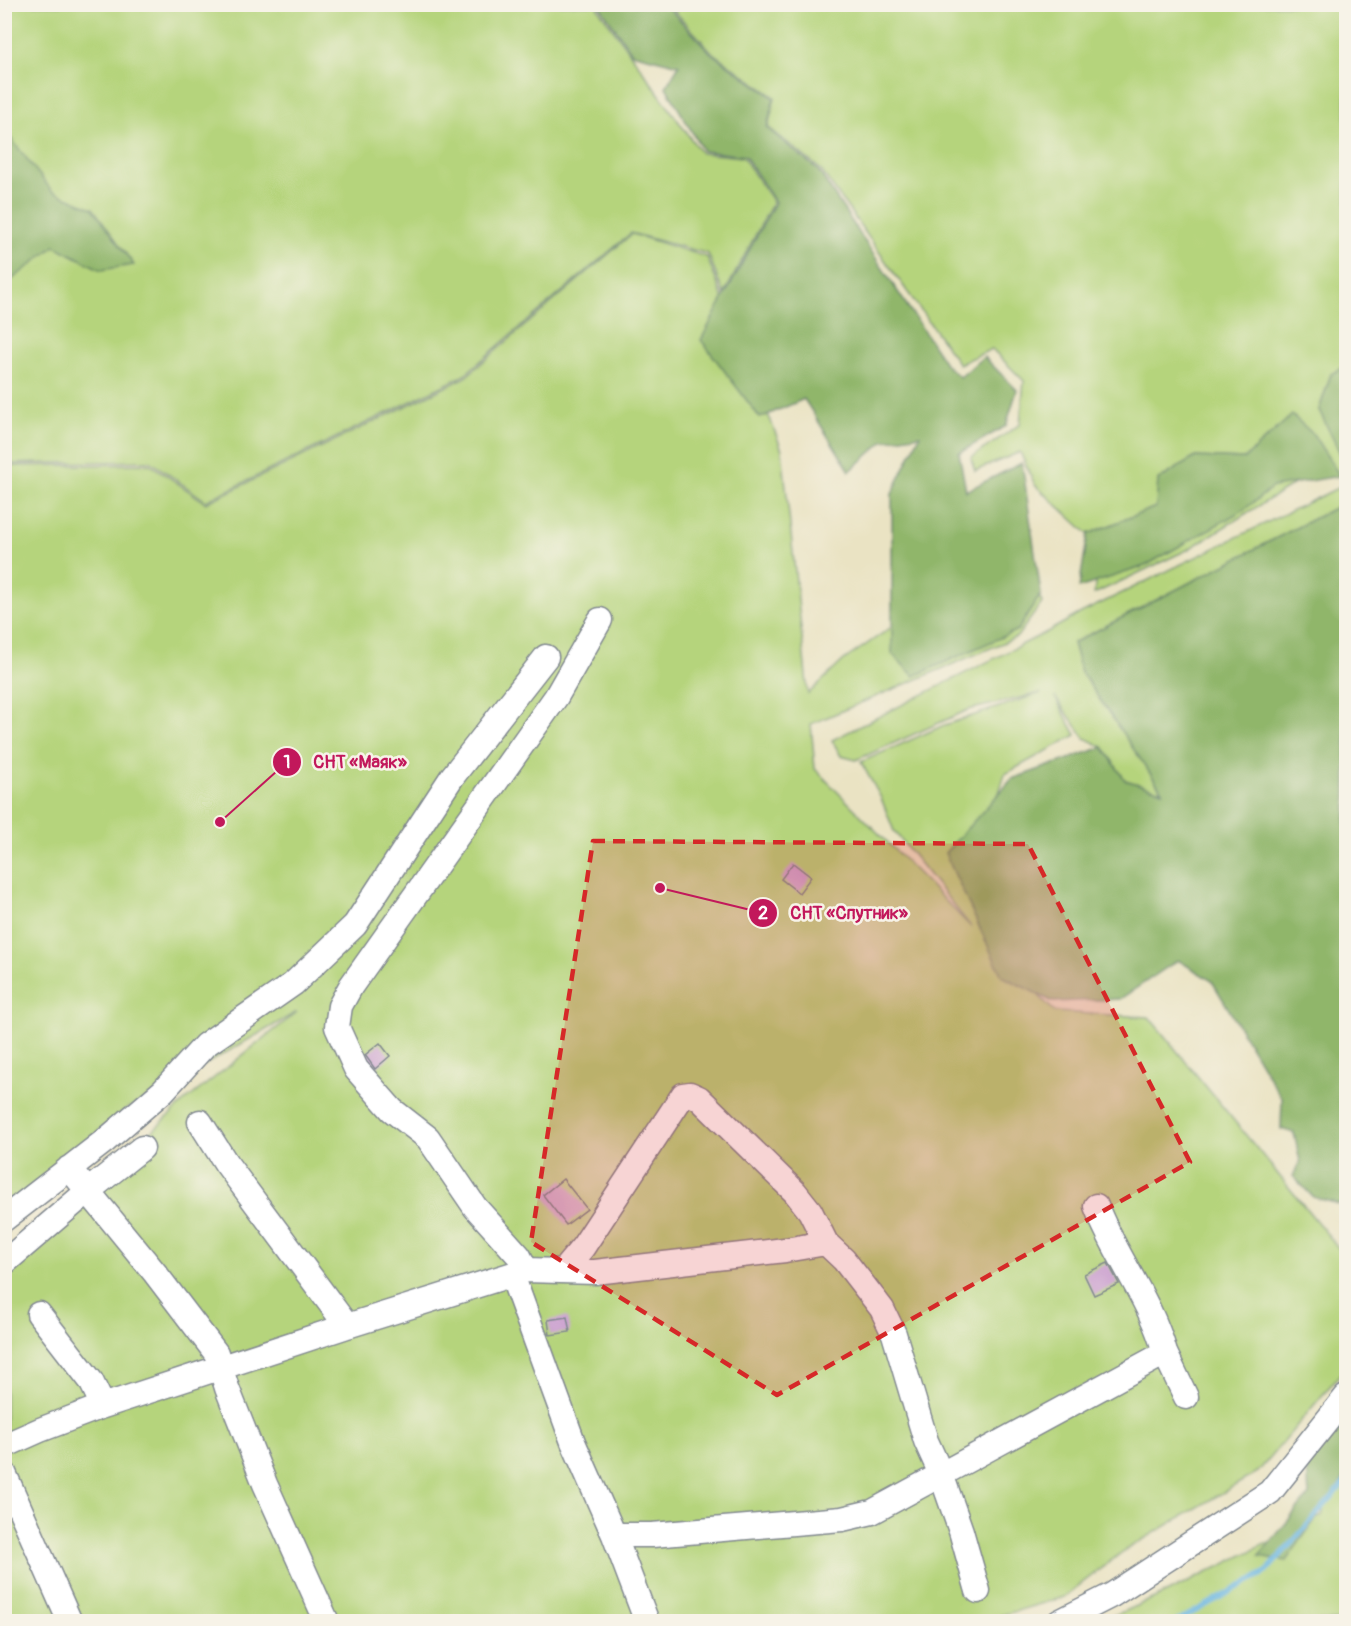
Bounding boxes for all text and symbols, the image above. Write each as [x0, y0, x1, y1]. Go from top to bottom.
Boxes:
callout: СНТ «Маяк» [272, 744, 419, 780]
text: 1 [283, 751, 291, 774]
text: СНТ «Маяк» [313, 751, 408, 774]
callout: СНТ «Спутник» [748, 895, 919, 931]
text: 2 [758, 902, 768, 925]
text: СНТ «Спутник» [790, 902, 909, 925]

